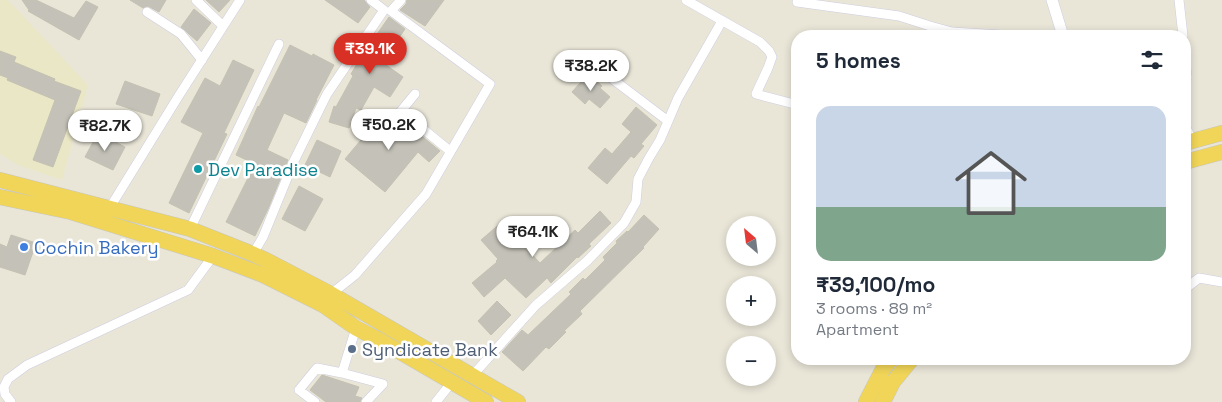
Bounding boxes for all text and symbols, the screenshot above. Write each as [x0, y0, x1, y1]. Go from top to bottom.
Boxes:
pin: ₹39.1K [329, 32, 411, 75]
text: ₹39.1K [345, 38, 395, 59]
icon: filters [1138, 46, 1166, 74]
text: 5 homes [816, 47, 901, 74]
pin: ₹38.2K [550, 49, 632, 92]
text: ₹38.2K [564, 55, 618, 76]
pin: ₹50.2K [348, 108, 430, 151]
pin: ₹82.7K [64, 110, 146, 152]
text: ₹50.2K [362, 114, 416, 135]
text: ₹82.7K [79, 115, 131, 136]
icon: home [946, 138, 1036, 228]
place label: Dev Paradise [208, 158, 318, 181]
marker: Dev Paradise [192, 163, 204, 175]
pin: ₹64.1K [492, 216, 574, 258]
north arrow [726, 216, 776, 266]
map controls [726, 216, 776, 386]
text: ₹64.1K [507, 221, 559, 242]
place label: Cochin Bakery [34, 236, 158, 259]
marker: Cochin Bakery [18, 241, 30, 253]
text: ₹39,100/mo [816, 271, 935, 298]
button: + [726, 276, 776, 326]
text: 3 rooms · 89 m² [816, 298, 932, 319]
text: Apartment [816, 319, 899, 340]
button: − [726, 336, 776, 386]
place label: Syndicate Bank [362, 338, 498, 361]
marker: Syndicate Bank [346, 343, 358, 355]

